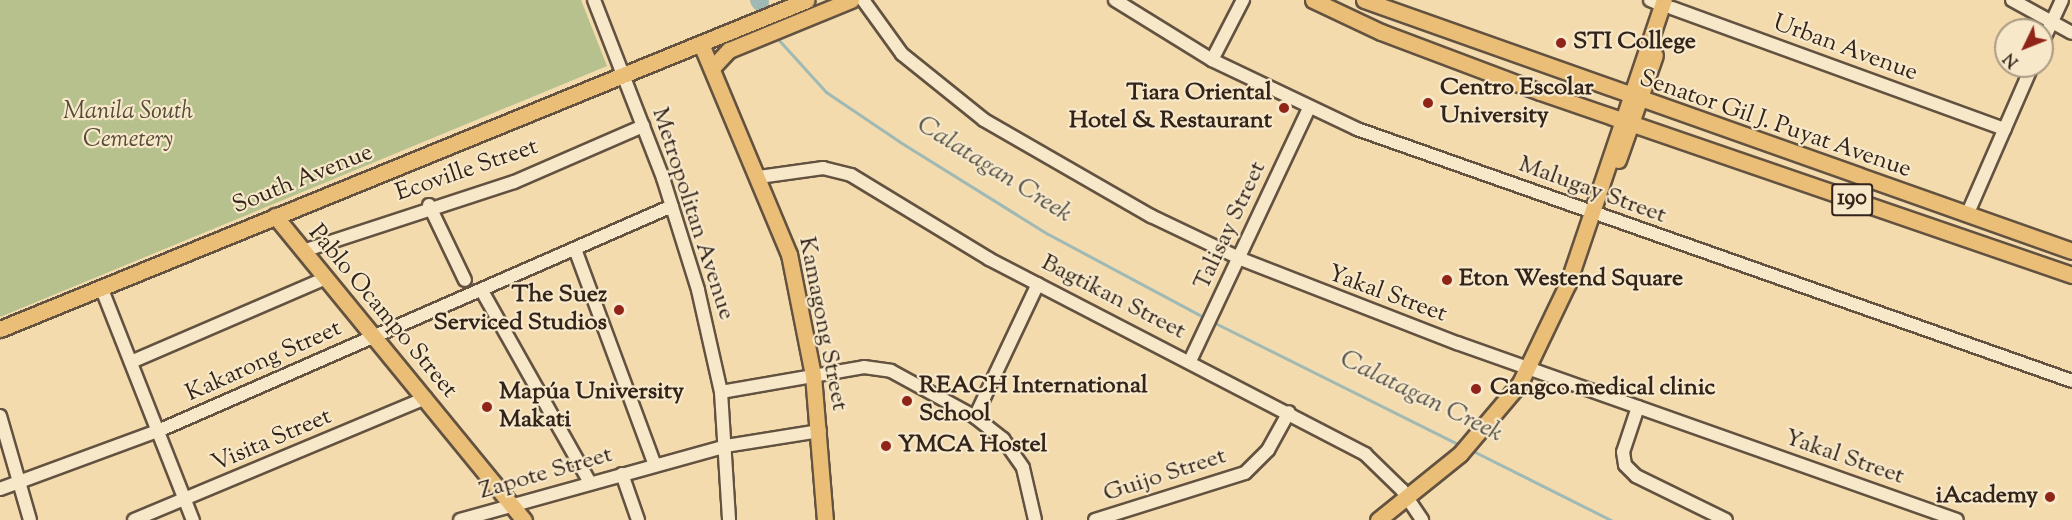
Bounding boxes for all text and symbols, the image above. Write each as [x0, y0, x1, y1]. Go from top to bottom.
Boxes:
street label: Urban Avenue [1769, 9, 1921, 89]
north arrow [1994, 18, 2054, 78]
place label: STI College [1573, 29, 1696, 57]
marker: STI College [1554, 36, 1568, 50]
text: N [1999, 47, 2025, 72]
street label: Senator Gil J. Puyat Avenue [1635, 65, 1915, 185]
place label: Centro Escolar University [1440, 75, 1593, 131]
place label: Tiara Oriental Hotel & Restaurant [1069, 80, 1272, 136]
marker: Centro Escolar University [1421, 96, 1435, 110]
park label: Manila South Cemetery [63, 99, 193, 155]
marker: Tiara Oriental Hotel & Restaurant [1277, 101, 1291, 115]
street label: Metropolitan Avenue [644, 104, 740, 324]
water label: Calatagan Creek [911, 110, 1077, 230]
street label: Ecoville Street [392, 133, 542, 209]
street label: South Avenue [229, 139, 377, 221]
street label: Malugay Street [1514, 151, 1670, 231]
street label: Talisay Street [1189, 157, 1273, 295]
road number: 190 [1831, 181, 1873, 219]
street label: Pablo Ocampo Street [301, 220, 463, 404]
street label: Kamagong Street [791, 235, 853, 413]
street label: Bagtikan Street [1036, 249, 1190, 347]
street label: Yakal Street [1324, 260, 1450, 330]
place label: Eton Westend Square [1459, 266, 1683, 294]
marker: Eton Westend Square [1440, 273, 1454, 287]
place label: The Suez Serviced Studios [433, 282, 607, 338]
marker: The Suez Serviced Studios [612, 303, 626, 317]
street label: Kakarong Street [182, 315, 346, 409]
water label: Calatagan Creek [1334, 344, 1508, 450]
place label: REACH International School [919, 373, 1148, 429]
place label: Cangco medical clinic [1490, 375, 1715, 403]
place label: Mapúa University Makati [499, 379, 684, 435]
marker: Cangco medical clinic [1467, 380, 1485, 398]
marker: REACH International School [900, 394, 914, 408]
marker: Mapúa University Makati [480, 400, 494, 414]
street label: Visita Street [208, 403, 336, 479]
street label: Yakal Street [1780, 424, 1908, 492]
place label: YMCA Hostel [898, 432, 1047, 460]
marker: YMCA Hostel [879, 439, 893, 453]
street label: Zapote Street [476, 441, 616, 507]
street label: Guijo Street [1100, 443, 1230, 509]
place label: iAcademy [1936, 483, 2038, 511]
marker: iAcademy [2043, 490, 2057, 504]

